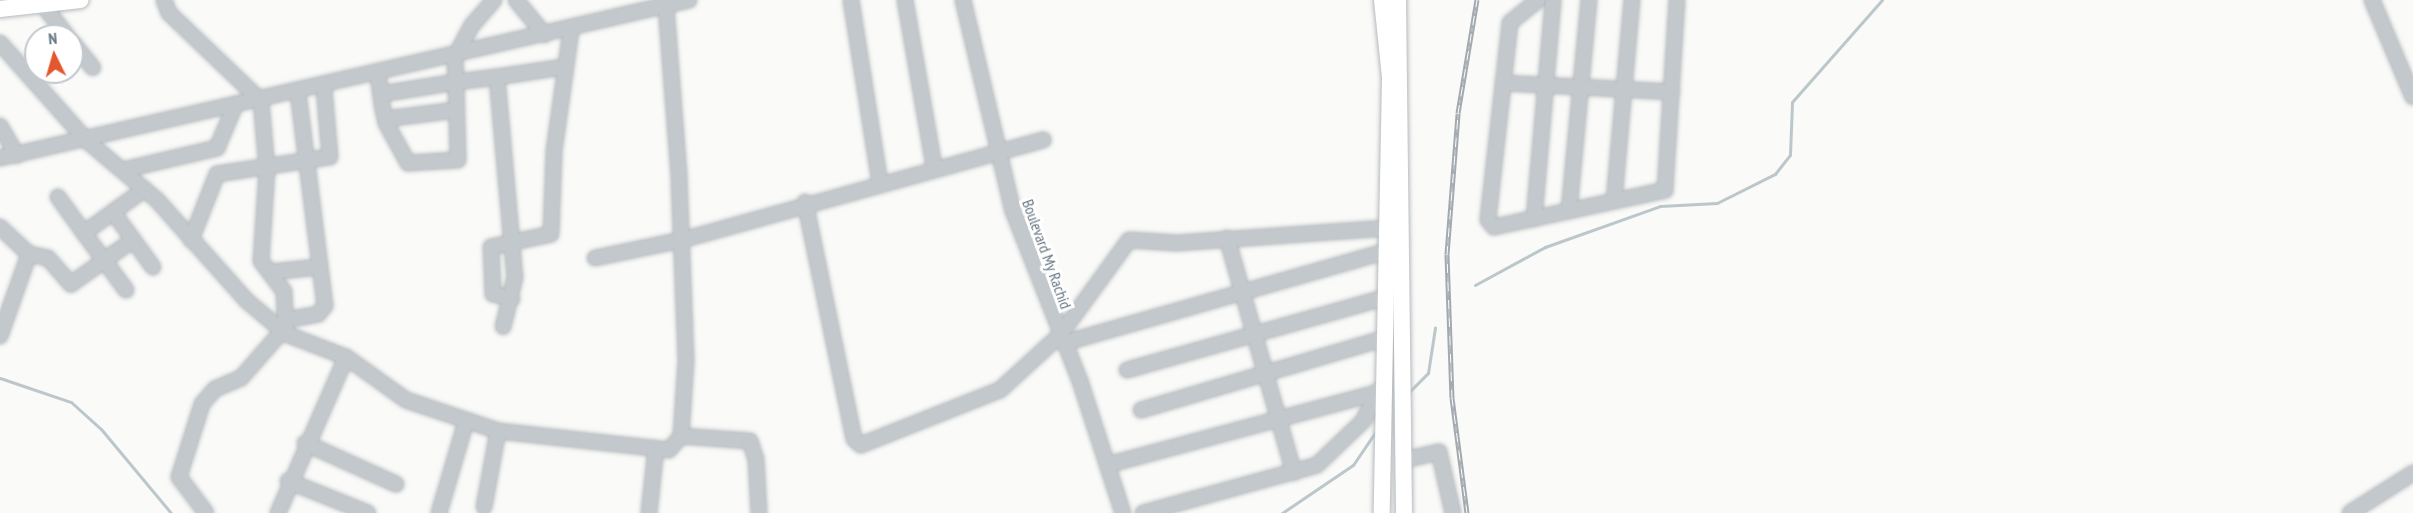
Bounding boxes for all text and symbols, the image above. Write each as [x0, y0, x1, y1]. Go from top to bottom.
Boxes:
north arrow [24, 24, 84, 84]
text: N [47, 28, 58, 48]
street label: Boulevard My Rachid [1018, 196, 1076, 312]

